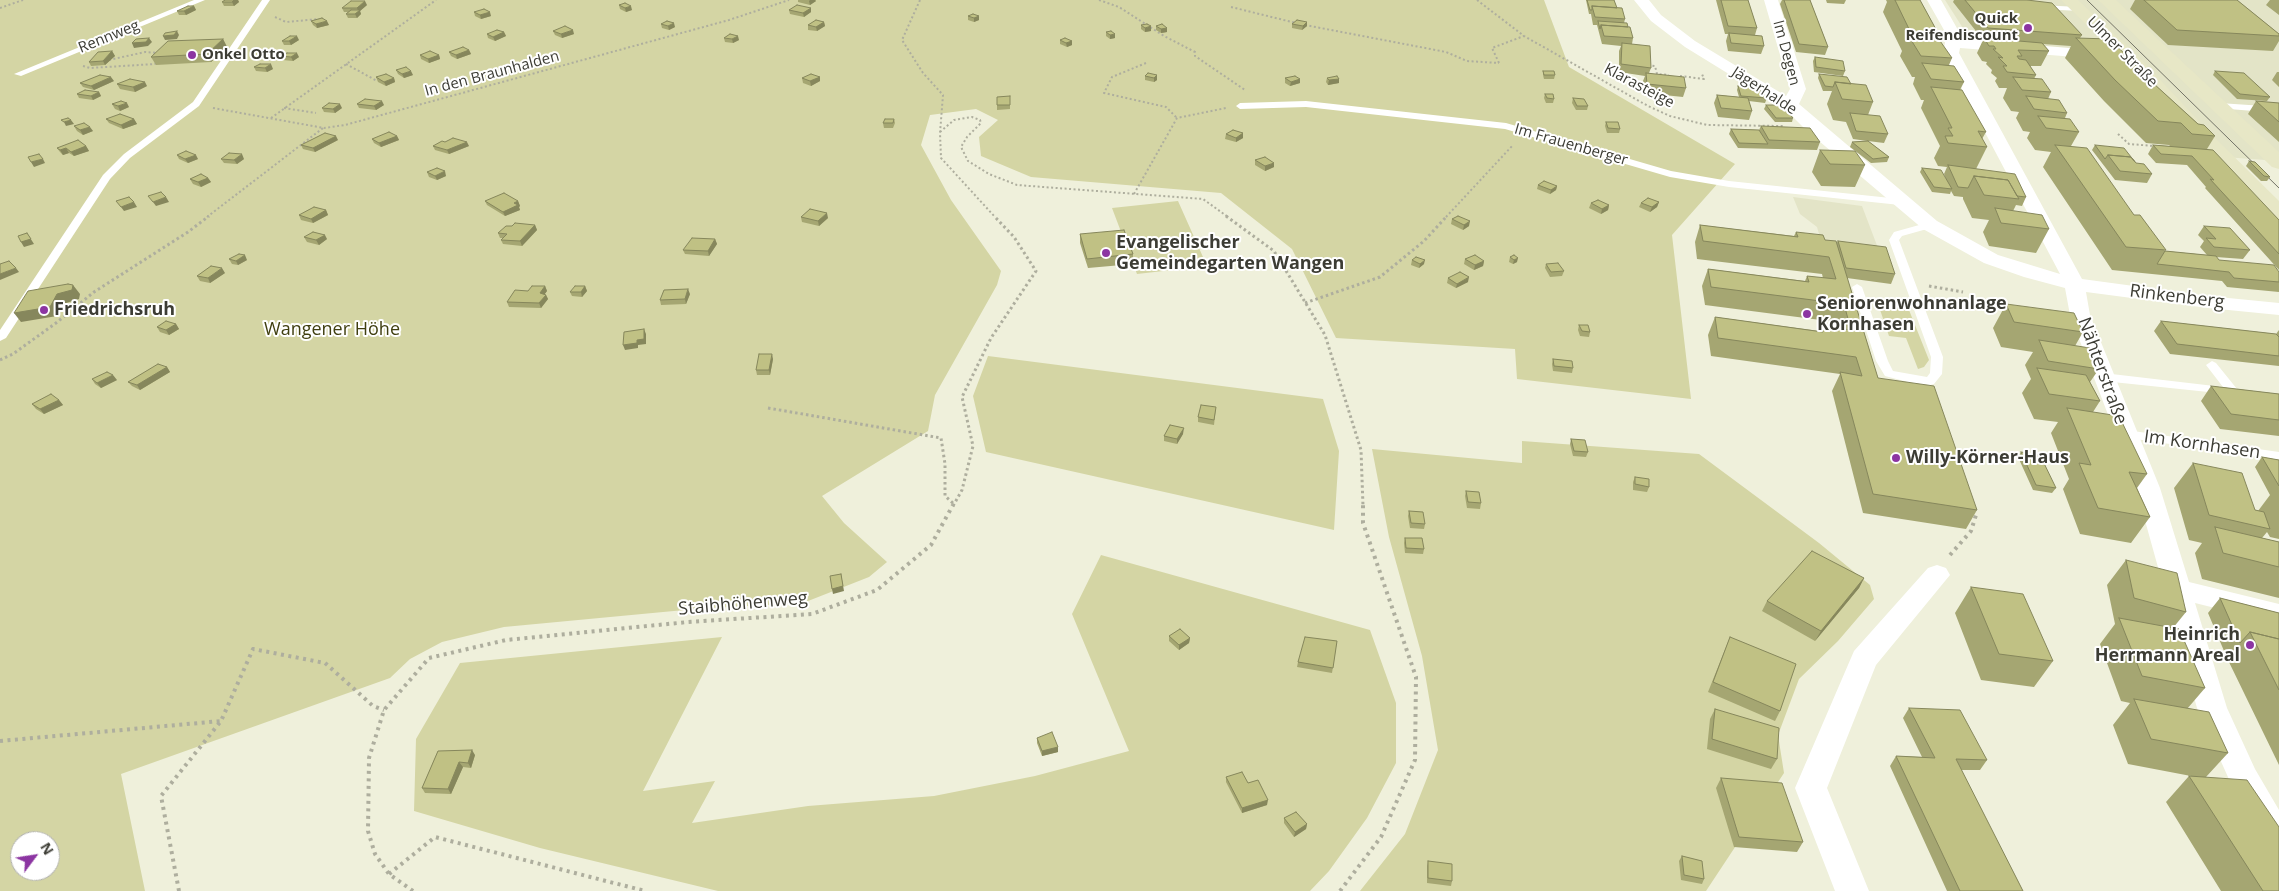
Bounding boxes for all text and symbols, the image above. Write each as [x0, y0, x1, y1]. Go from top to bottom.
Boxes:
place label: Quick Reifendiscount [1905, 10, 2018, 45]
street label: Ulmer Straße [2083, 13, 2161, 91]
street label: Rennweg [76, 17, 142, 57]
street label: Im Degen [1769, 18, 1803, 88]
marker: Quick Reifendiscount [2022, 22, 2034, 34]
place label: Onkel Otto [202, 46, 285, 64]
street label: In den Braunhalden [423, 47, 561, 101]
marker: Onkel Otto [186, 49, 198, 61]
street label: Klarasteige [1601, 60, 1677, 112]
street label: Jägerhalde [1728, 63, 1800, 119]
street label: Im Frauenberger [1512, 120, 1630, 170]
place label: Evangelischer Gemeindegarten Wangen [1116, 232, 1344, 274]
marker: Evangelischer Gemeindegarten Wangen [1100, 247, 1112, 259]
street label: Rinkenberg [2128, 280, 2226, 314]
place label: Seniorenwohnanlage Kornhasen [1817, 293, 2007, 336]
place label: Friedrichsruh [54, 299, 175, 321]
marker: Friedrichsruh [38, 304, 50, 316]
marker: Seniorenwohnanlage Kornhasen [1801, 308, 1813, 320]
street label: Nähterstraße [2073, 315, 2131, 427]
park label: Wangener Höhe [264, 319, 400, 341]
street label: Im Kornhasen [2142, 426, 2262, 464]
place label: Willy-Körner-Haus [1906, 447, 2069, 469]
marker: Willy-Körner-Haus [1890, 452, 1902, 464]
street label: Staibhöhenweg [677, 588, 809, 620]
place label: Heinrich Herrmann Areal [2095, 624, 2240, 666]
marker: Heinrich Herrmann Areal [2244, 639, 2256, 651]
north arrow [10, 831, 60, 881]
text: N [36, 839, 59, 858]

